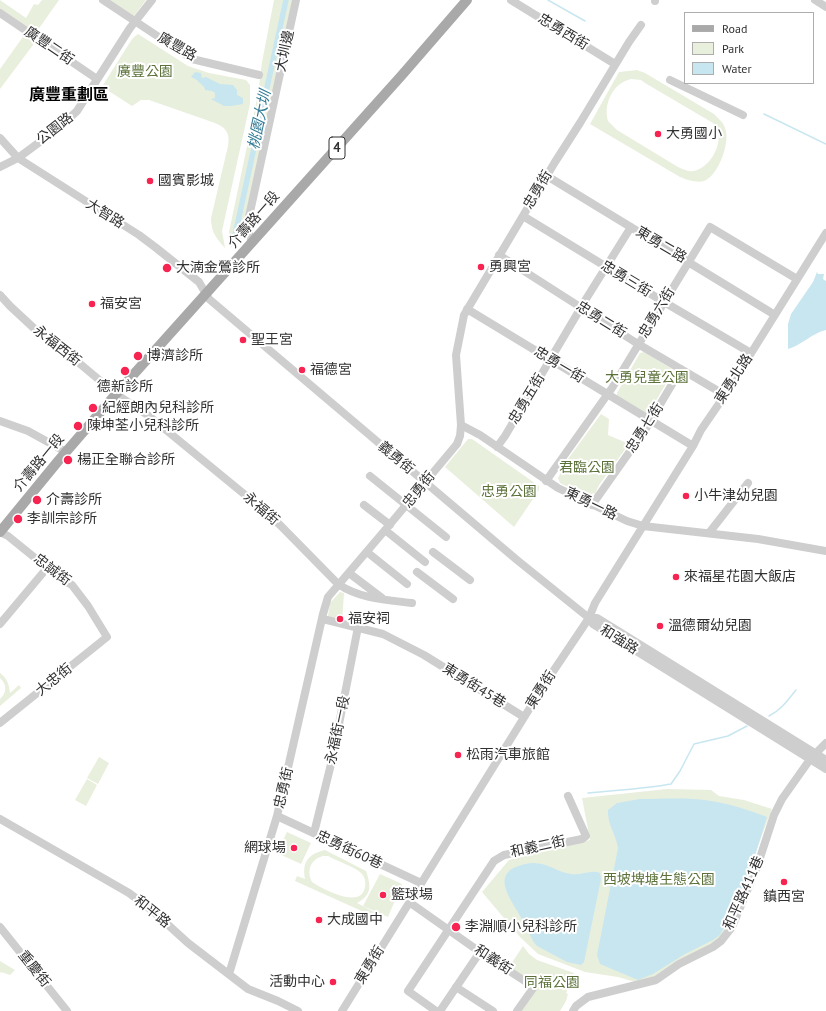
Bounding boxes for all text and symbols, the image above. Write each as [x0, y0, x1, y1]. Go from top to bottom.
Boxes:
street label: 忠勇西街 [535, 10, 591, 54]
legend [684, 12, 814, 84]
text: Road [722, 21, 747, 36]
street label: 廣豐二街 [21, 23, 77, 69]
street label: 廣豐路 [155, 29, 199, 65]
street label: 大圳邊 [272, 29, 298, 73]
text: Park [722, 41, 744, 56]
text: Water [722, 61, 752, 76]
park label: 廣豐公園 [117, 64, 173, 80]
district label: 廣豐重劃區 [29, 85, 109, 105]
water label: 桃園大圳 [245, 89, 275, 151]
street label: 公園路 [33, 109, 77, 149]
place label: 大勇國小 [666, 126, 722, 142]
marker: 大勇國小 [653, 129, 663, 139]
road number: 4 [329, 137, 345, 159]
street label: 忠勇街 [520, 168, 556, 212]
place label: 國賓影城 [158, 173, 214, 189]
marker: 國賓影城 [145, 176, 155, 186]
street label: 介壽路一段 [225, 188, 283, 252]
street label: 大智路 [83, 196, 127, 232]
street label: 東勇二路 [633, 223, 689, 267]
street label: 忠勇三街 [598, 257, 654, 301]
place label: 勇興宮 [489, 259, 531, 275]
place label: 大湳金鶯診所 [176, 260, 260, 276]
marker: 大湳金鶯診所 [161, 262, 173, 274]
marker: 勇興宮 [476, 262, 486, 272]
street label: 忠勇六街 [635, 285, 679, 341]
place label: 福安宮 [100, 296, 142, 312]
street label: 忠勇二街 [573, 298, 629, 342]
marker: 福安宮 [87, 299, 97, 309]
street label: 永福西街 [30, 322, 84, 370]
place label: 聖王宮 [251, 332, 293, 348]
marker: 聖王宮 [238, 335, 248, 345]
street label: 忠勇一街 [531, 343, 587, 387]
place label: 博濟診所 [147, 348, 203, 364]
marker: 博濟診所 [132, 350, 144, 362]
street label: 東勇北路 [712, 351, 756, 407]
place label: 福德宮 [310, 362, 352, 378]
marker: 德新診所 [119, 365, 131, 377]
marker: 福德宮 [297, 365, 307, 375]
park label: 大勇兒童公園 [605, 370, 689, 386]
street label: 忠勇五街 [505, 371, 549, 427]
place label: 德新診所 [97, 379, 153, 395]
place label: 紀經朗內兒科診所 [102, 400, 214, 416]
street label: 忠勇七街 [623, 400, 667, 456]
marker: 紀經朗內兒科診所 [87, 402, 99, 414]
place label: 陳坤荃小兒科診所 [87, 418, 199, 434]
marker: 陳坤荃小兒科診所 [72, 420, 84, 432]
street label: 介壽路一段 [10, 431, 68, 495]
street label: 義勇街 [375, 438, 417, 478]
place label: 楊正全聯合診所 [77, 452, 175, 468]
marker: 楊正全聯合診所 [62, 454, 74, 466]
park label: 君臨公園 [559, 460, 615, 476]
street label: 忠勇街 [399, 468, 439, 512]
park label: 忠勇公園 [481, 484, 537, 500]
street label: 東勇一路 [562, 484, 620, 524]
place label: 小牛津幼兒園 [694, 488, 778, 504]
street label: 永福街 [240, 489, 282, 529]
marker: 小牛津幼兒園 [681, 491, 691, 501]
place label: 介壽診所 [46, 492, 102, 508]
marker: 介壽診所 [31, 494, 43, 506]
place label: 李訓宗診所 [27, 511, 97, 527]
marker: 李訓宗診所 [12, 513, 24, 525]
street label: 忠誠街 [30, 551, 74, 589]
place label: 來福星花園大飯店 [684, 569, 796, 585]
marker: 來福星花園大飯店 [671, 572, 681, 582]
place label: 福安祠 [348, 611, 390, 627]
marker: 福安祠 [335, 614, 345, 624]
place label: 溫德爾幼兒園 [668, 618, 752, 634]
marker: 溫德爾幼兒園 [655, 621, 665, 631]
street label: 和強路 [597, 622, 641, 658]
street label: 大忠街 [32, 660, 76, 700]
street label: 東勇街45巷 [439, 660, 509, 712]
street label: 東勇街 [523, 668, 559, 712]
street label: 永福街一段 [323, 694, 353, 766]
place label: 松雨汽車旅館 [466, 747, 550, 763]
marker: 松雨汽車旅館 [453, 750, 463, 760]
street label: 忠勇街 [271, 766, 297, 810]
street label: 忠勇街60巷 [313, 827, 385, 873]
street label: 和義二街 [509, 833, 567, 861]
place label: 網球場 [244, 840, 286, 856]
marker: 網球場 [289, 843, 299, 853]
street label: 和平路411巷 [720, 854, 768, 932]
park label: 西坡埤塘生態公園 [603, 872, 715, 888]
marker: 鎮西宮 [779, 877, 789, 887]
place label: 籃球場 [391, 887, 433, 903]
place label: 鎮西宮 [763, 889, 805, 905]
marker: 籃球場 [378, 890, 388, 900]
street label: 和平路 [130, 892, 174, 932]
place label: 大成國中 [327, 912, 383, 928]
marker: 大成國中 [314, 915, 324, 925]
place label: 李淵順小兒科診所 [465, 919, 577, 935]
marker: 李淵順小兒科診所 [450, 921, 462, 933]
street label: 和義街 [471, 942, 515, 978]
street label: 東勇街 [352, 943, 388, 987]
street label: 重慶街 [14, 947, 54, 991]
place label: 活動中心 [269, 974, 325, 990]
park label: 同福公園 [524, 975, 580, 991]
marker: 活動中心 [328, 977, 338, 987]

